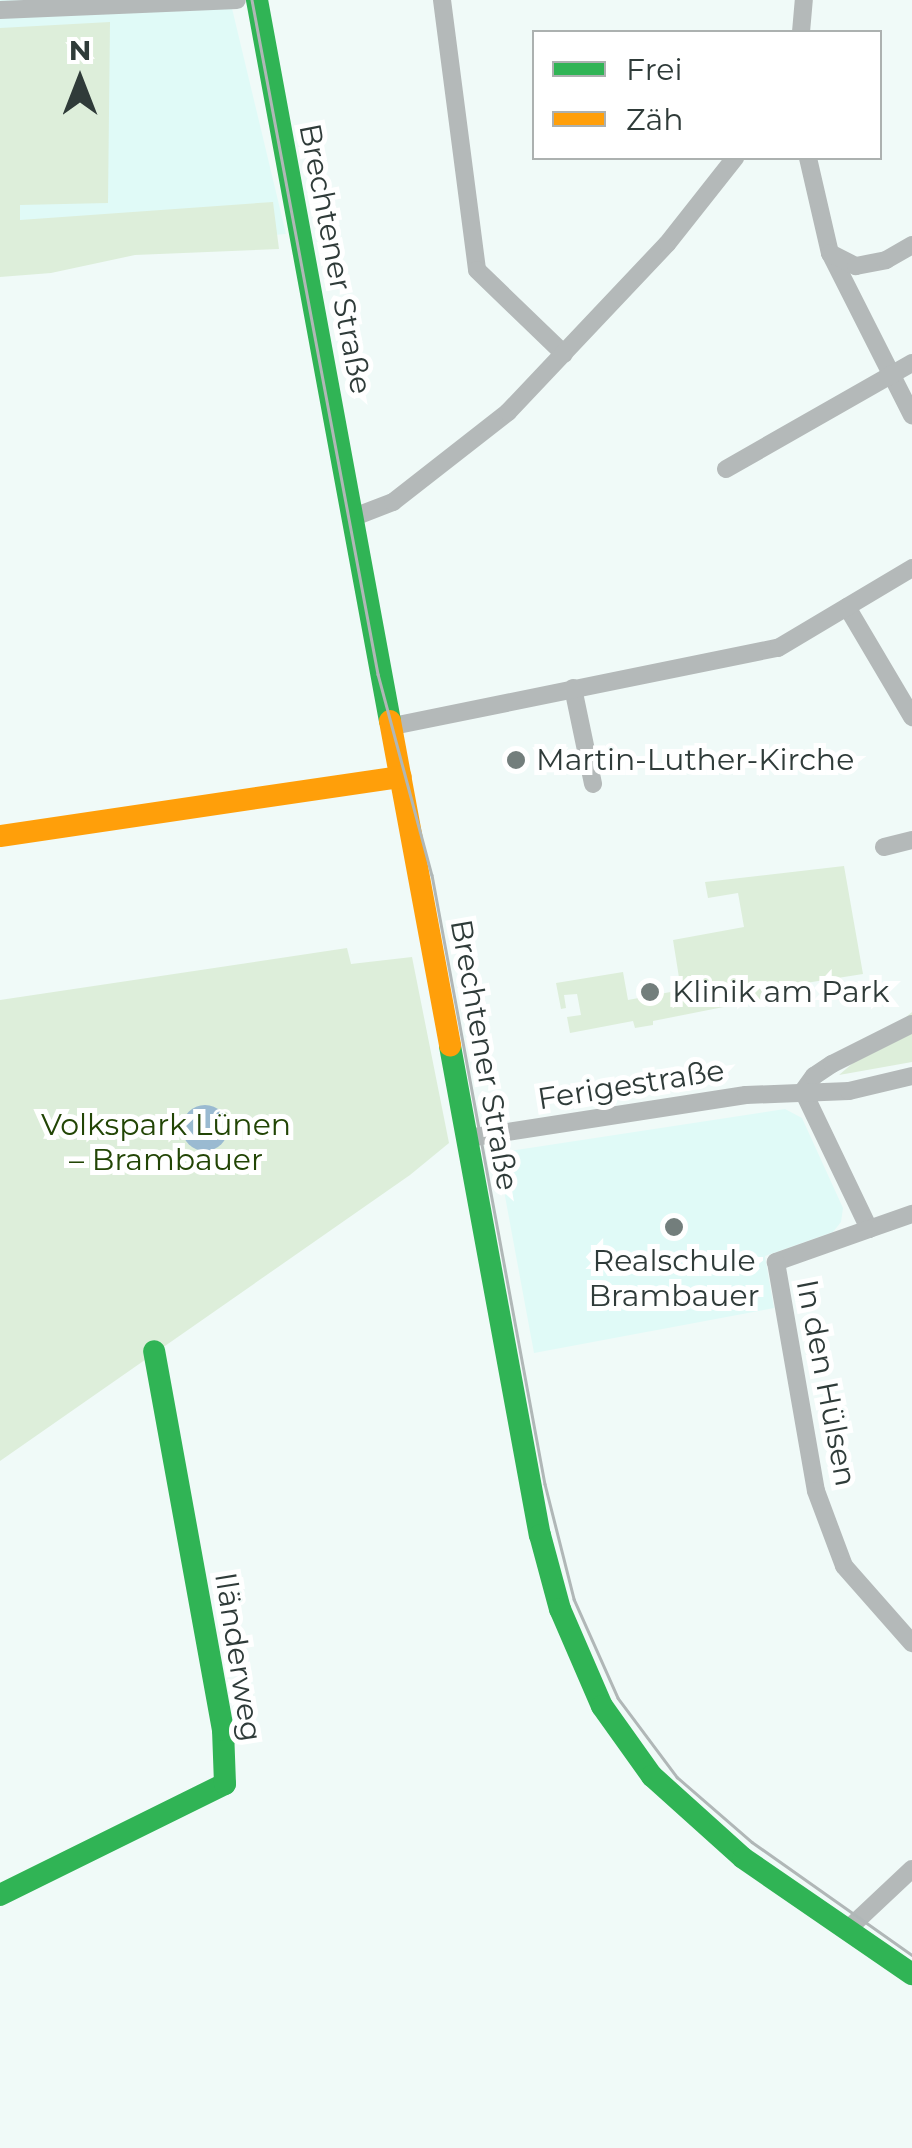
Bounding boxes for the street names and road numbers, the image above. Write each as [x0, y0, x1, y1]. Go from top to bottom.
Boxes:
street label: Brechtener Straße [291, 121, 379, 397]
street label: Brechtener Straße [442, 917, 526, 1193]
street label: Ferigestraße [535, 1052, 727, 1118]
street label: In den Hülsen [788, 1277, 864, 1489]
street label: Iländerweg [207, 1570, 269, 1744]

